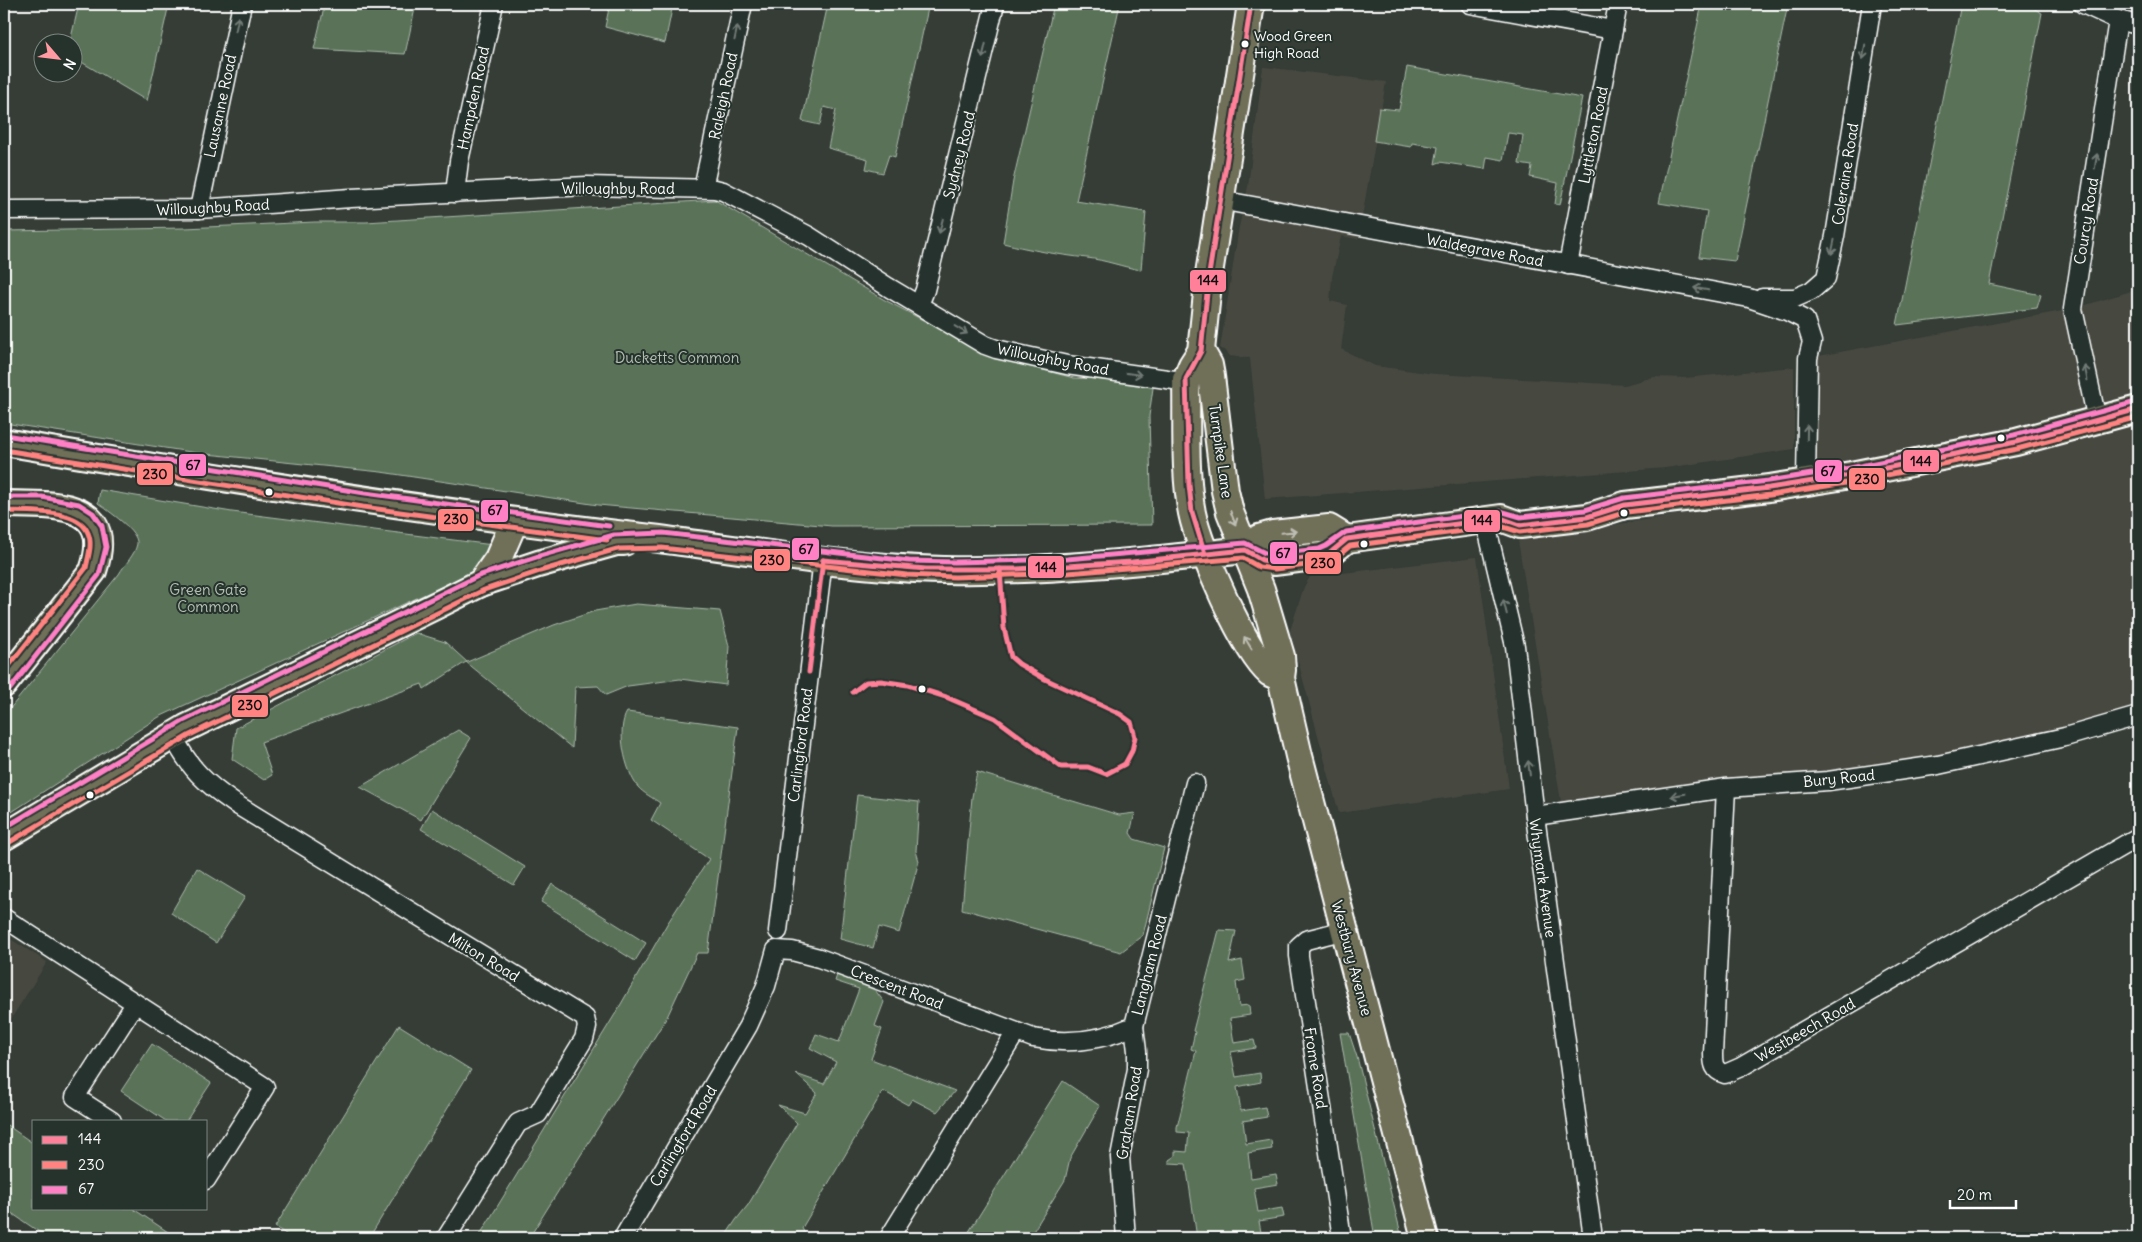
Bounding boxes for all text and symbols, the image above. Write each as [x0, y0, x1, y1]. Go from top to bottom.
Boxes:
one-way arrow [233, 17, 242, 33]
one-way arrow [732, 25, 742, 41]
place label: Wood Green High Road [1254, 27, 1332, 62]
north arrow [32, 32, 82, 82]
marker: Wood Green High Road [1240, 39, 1250, 49]
one-way arrow [979, 43, 988, 59]
street label: Hampden Road [453, 44, 493, 151]
one-way arrow [1859, 44, 1869, 60]
street label: Raleigh Road [704, 51, 742, 141]
street label: Lausanne Road [200, 53, 240, 159]
text: N [59, 56, 80, 73]
street label: Lyttleton Road [1574, 84, 1612, 185]
street label: Sydney Road [939, 109, 979, 201]
street label: Coleraine Road [1828, 121, 1862, 226]
one-way arrow [2091, 153, 2101, 169]
street label: Courcy Road [2070, 176, 2102, 266]
street label: Willoughby Road [561, 179, 675, 198]
street label: Willoughby Road [156, 195, 270, 219]
one-way arrow [936, 218, 945, 234]
street label: Waldegrave Road [1425, 229, 1545, 271]
one-way arrow [1828, 238, 1837, 254]
line badge: 144 [1189, 269, 1227, 293]
text: 144 [1197, 271, 1219, 289]
one-way arrow [1694, 284, 1710, 294]
one-way arrow [953, 326, 967, 336]
street label: Willoughby Road [996, 339, 1111, 379]
park label: Ducketts Common [615, 348, 740, 367]
one-way arrow [2081, 365, 2090, 381]
one-way arrow [1125, 369, 1141, 379]
street label: Turnpike Lane [1205, 403, 1237, 499]
one-way arrow [1802, 425, 1812, 441]
unlabelled marker [1996, 433, 2006, 443]
line badge: 144 [1902, 449, 1940, 473]
text: 144 [1910, 452, 1932, 470]
line badge: 67 [178, 453, 207, 477]
text: 67 [186, 456, 201, 474]
line badge: 67 [1814, 459, 1843, 483]
line badge: 230 [136, 462, 174, 486]
text: 67 [1821, 462, 1836, 480]
text: 230 [143, 465, 167, 483]
line badge: 230 [1848, 467, 1886, 491]
text: 230 [1855, 470, 1879, 488]
unlabelled marker [264, 487, 274, 497]
line badge: 67 [480, 499, 509, 523]
text: 67 [488, 501, 503, 519]
line badge: 230 [437, 508, 475, 532]
unlabelled marker [1619, 508, 1629, 518]
line badge: 144 [1463, 509, 1501, 533]
text: 230 [444, 510, 468, 528]
one-way arrow [1229, 510, 1238, 525]
text: 144 [1471, 511, 1493, 529]
one-way arrow [1281, 527, 1297, 537]
line badge: 67 [791, 537, 820, 561]
unlabelled marker [1359, 539, 1369, 549]
text: 67 [799, 540, 814, 558]
line badge: 67 [1269, 541, 1298, 565]
text: 67 [1276, 544, 1291, 562]
line badge: 230 [753, 548, 791, 572]
text: 230 [760, 551, 784, 569]
line badge: 230 [1304, 551, 1342, 575]
text: 230 [1311, 554, 1335, 572]
line badge: 144 [1027, 555, 1065, 579]
text: 144 [1035, 558, 1057, 576]
park label: Green Gate Common [169, 580, 247, 616]
one-way arrow [1500, 600, 1509, 616]
one-way arrow [1243, 636, 1253, 650]
unlabelled marker [917, 684, 927, 694]
street label: Carlingford Road [784, 687, 816, 803]
line badge: 230 [231, 694, 269, 718]
text: 230 [238, 696, 262, 714]
one-way arrow [1524, 760, 1534, 776]
street label: Bury Road [1802, 765, 1876, 791]
unlabelled marker [85, 790, 95, 800]
one-way arrow [1670, 790, 1686, 800]
street label: Whymark Avenue [1525, 817, 1561, 939]
street label: Westbury Avenue [1327, 898, 1377, 1018]
street label: Langham Road [1127, 913, 1171, 1017]
street label: Milton Road [445, 928, 523, 986]
street label: Crescent Road [848, 961, 946, 1014]
street label: Westbeech Road [1752, 994, 1859, 1066]
street label: Frome Road [1300, 1026, 1332, 1110]
street label: Graham Road [1112, 1065, 1146, 1161]
street label: Carlingford Road [645, 1082, 721, 1190]
legend [32, 1120, 208, 1210]
text: 144 [78, 1129, 102, 1148]
text: 230 [78, 1155, 105, 1174]
scale bar [1950, 1177, 2016, 1209]
text: 67 [78, 1179, 94, 1198]
text: 20 m [1957, 1185, 1992, 1204]

